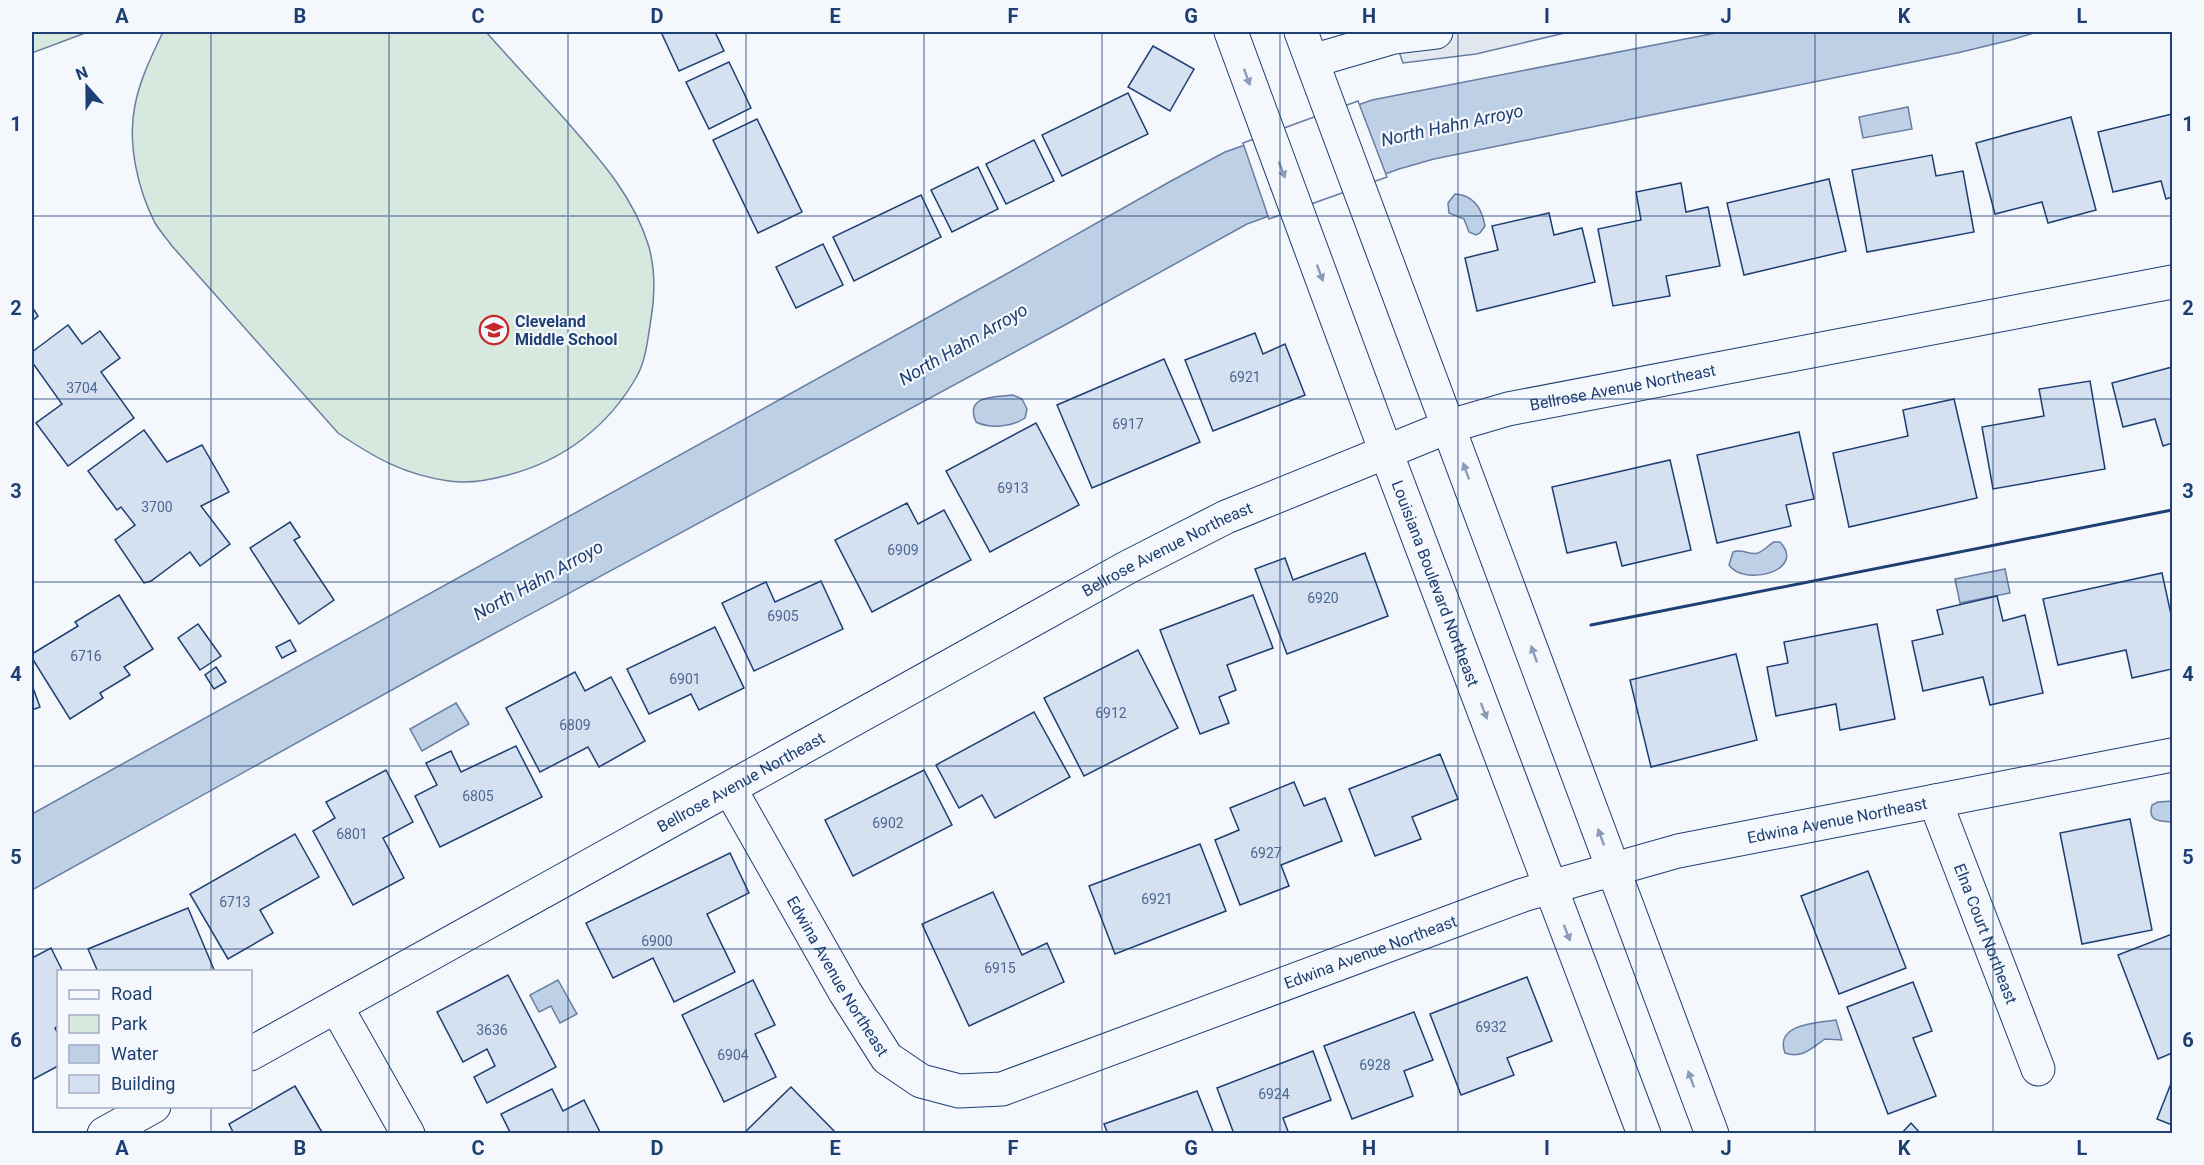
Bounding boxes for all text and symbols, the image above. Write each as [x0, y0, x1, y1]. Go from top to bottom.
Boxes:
text: A [115, 4, 129, 28]
text: B [294, 4, 306, 28]
text: C [471, 4, 485, 28]
text: D [651, 4, 664, 28]
text: E [829, 4, 841, 28]
text: F [1008, 4, 1019, 28]
text: G [1184, 4, 1198, 28]
text: H [1362, 4, 1376, 28]
text: I [1544, 4, 1550, 28]
text: J [1720, 4, 1732, 28]
text: K [1898, 4, 1911, 28]
text: L [2077, 4, 2088, 28]
north arrow [57, 57, 117, 117]
text: N [73, 63, 90, 84]
one-way arrow [1243, 68, 1253, 86]
water label: North Hahn Arroyo [1379, 100, 1525, 150]
text: 1 [10, 112, 22, 136]
text: 1 [2182, 112, 2194, 136]
one-way arrow [1277, 161, 1287, 179]
one-way arrow [1316, 264, 1325, 282]
text: 2 [10, 296, 22, 320]
text: 2 [2182, 296, 2194, 320]
water label: North Hahn Arroyo [895, 299, 1031, 389]
place label: Cleveland Middle School [515, 312, 618, 349]
school or university icon: Cleveland Middle School [478, 314, 510, 346]
street label: Bellrose Avenue Northeast [1528, 360, 1717, 414]
house number: 6921 [1229, 369, 1261, 385]
house number: 3704 [66, 380, 98, 396]
house number: 6917 [1112, 416, 1144, 432]
one-way arrow [1461, 462, 1471, 480]
street label: Louisiana Boulevard Northeast [1388, 478, 1483, 689]
text: 3 [10, 479, 22, 503]
text: 3 [2182, 479, 2194, 503]
house number: 6913 [997, 480, 1029, 496]
street label: Bellrose Avenue Northeast [1078, 498, 1255, 600]
house number: 3700 [141, 499, 173, 515]
water label: North Hahn Arroyo [469, 536, 607, 624]
house number: 6909 [887, 542, 919, 558]
house number: 6920 [1307, 590, 1339, 606]
house number: 6905 [767, 608, 799, 624]
one-way arrow [1528, 645, 1538, 663]
house number: 6716 [70, 648, 102, 664]
text: 4 [10, 662, 22, 686]
text: 4 [2182, 662, 2194, 686]
house number: 6901 [669, 671, 701, 687]
one-way arrow [1479, 702, 1489, 720]
house number: 6912 [1095, 705, 1127, 721]
house number: 6809 [559, 717, 591, 733]
street label: Bellrose Avenue Northeast [653, 728, 828, 836]
house number: 6805 [462, 788, 494, 804]
street label: Edwina Avenue Northeast [1745, 793, 1929, 847]
house number: 6902 [872, 815, 904, 831]
house number: 6801 [336, 826, 368, 842]
one-way arrow [1596, 828, 1606, 846]
text: 5 [10, 845, 22, 869]
house number: 6927 [1250, 845, 1282, 861]
text: 5 [2182, 845, 2194, 869]
street label: Elna Court Northeast [1950, 861, 2022, 1006]
house number: 6921 [1141, 891, 1173, 907]
street label: Edwina Avenue Northeast [783, 893, 893, 1060]
house number: 6713 [219, 894, 251, 910]
street label: Edwina Avenue Northeast [1281, 911, 1459, 993]
one-way arrow [1563, 924, 1573, 942]
house number: 6900 [641, 933, 673, 949]
house number: 6915 [984, 960, 1016, 976]
legend [57, 970, 252, 1108]
text: Road [111, 983, 152, 1004]
text: Park [111, 1013, 148, 1034]
house number: 6932 [1475, 1019, 1507, 1035]
house number: 3636 [476, 1022, 508, 1038]
text: 6 [10, 1028, 22, 1052]
text: 6 [2182, 1028, 2194, 1052]
text: Water [111, 1043, 158, 1064]
house number: 6904 [717, 1047, 749, 1063]
house number: 6928 [1359, 1057, 1391, 1073]
one-way arrow [1686, 1070, 1696, 1088]
text: Building [111, 1073, 175, 1094]
house number: 6924 [1258, 1086, 1290, 1102]
text: A [115, 1136, 129, 1160]
text: B [294, 1136, 306, 1160]
text: C [471, 1136, 485, 1160]
text: D [651, 1136, 664, 1160]
text: E [829, 1136, 841, 1160]
text: F [1008, 1136, 1019, 1160]
text: G [1184, 1136, 1198, 1160]
text: H [1362, 1136, 1376, 1160]
text: I [1544, 1136, 1550, 1160]
text: J [1720, 1136, 1732, 1160]
text: K [1898, 1136, 1911, 1160]
text: L [2077, 1136, 2088, 1160]

